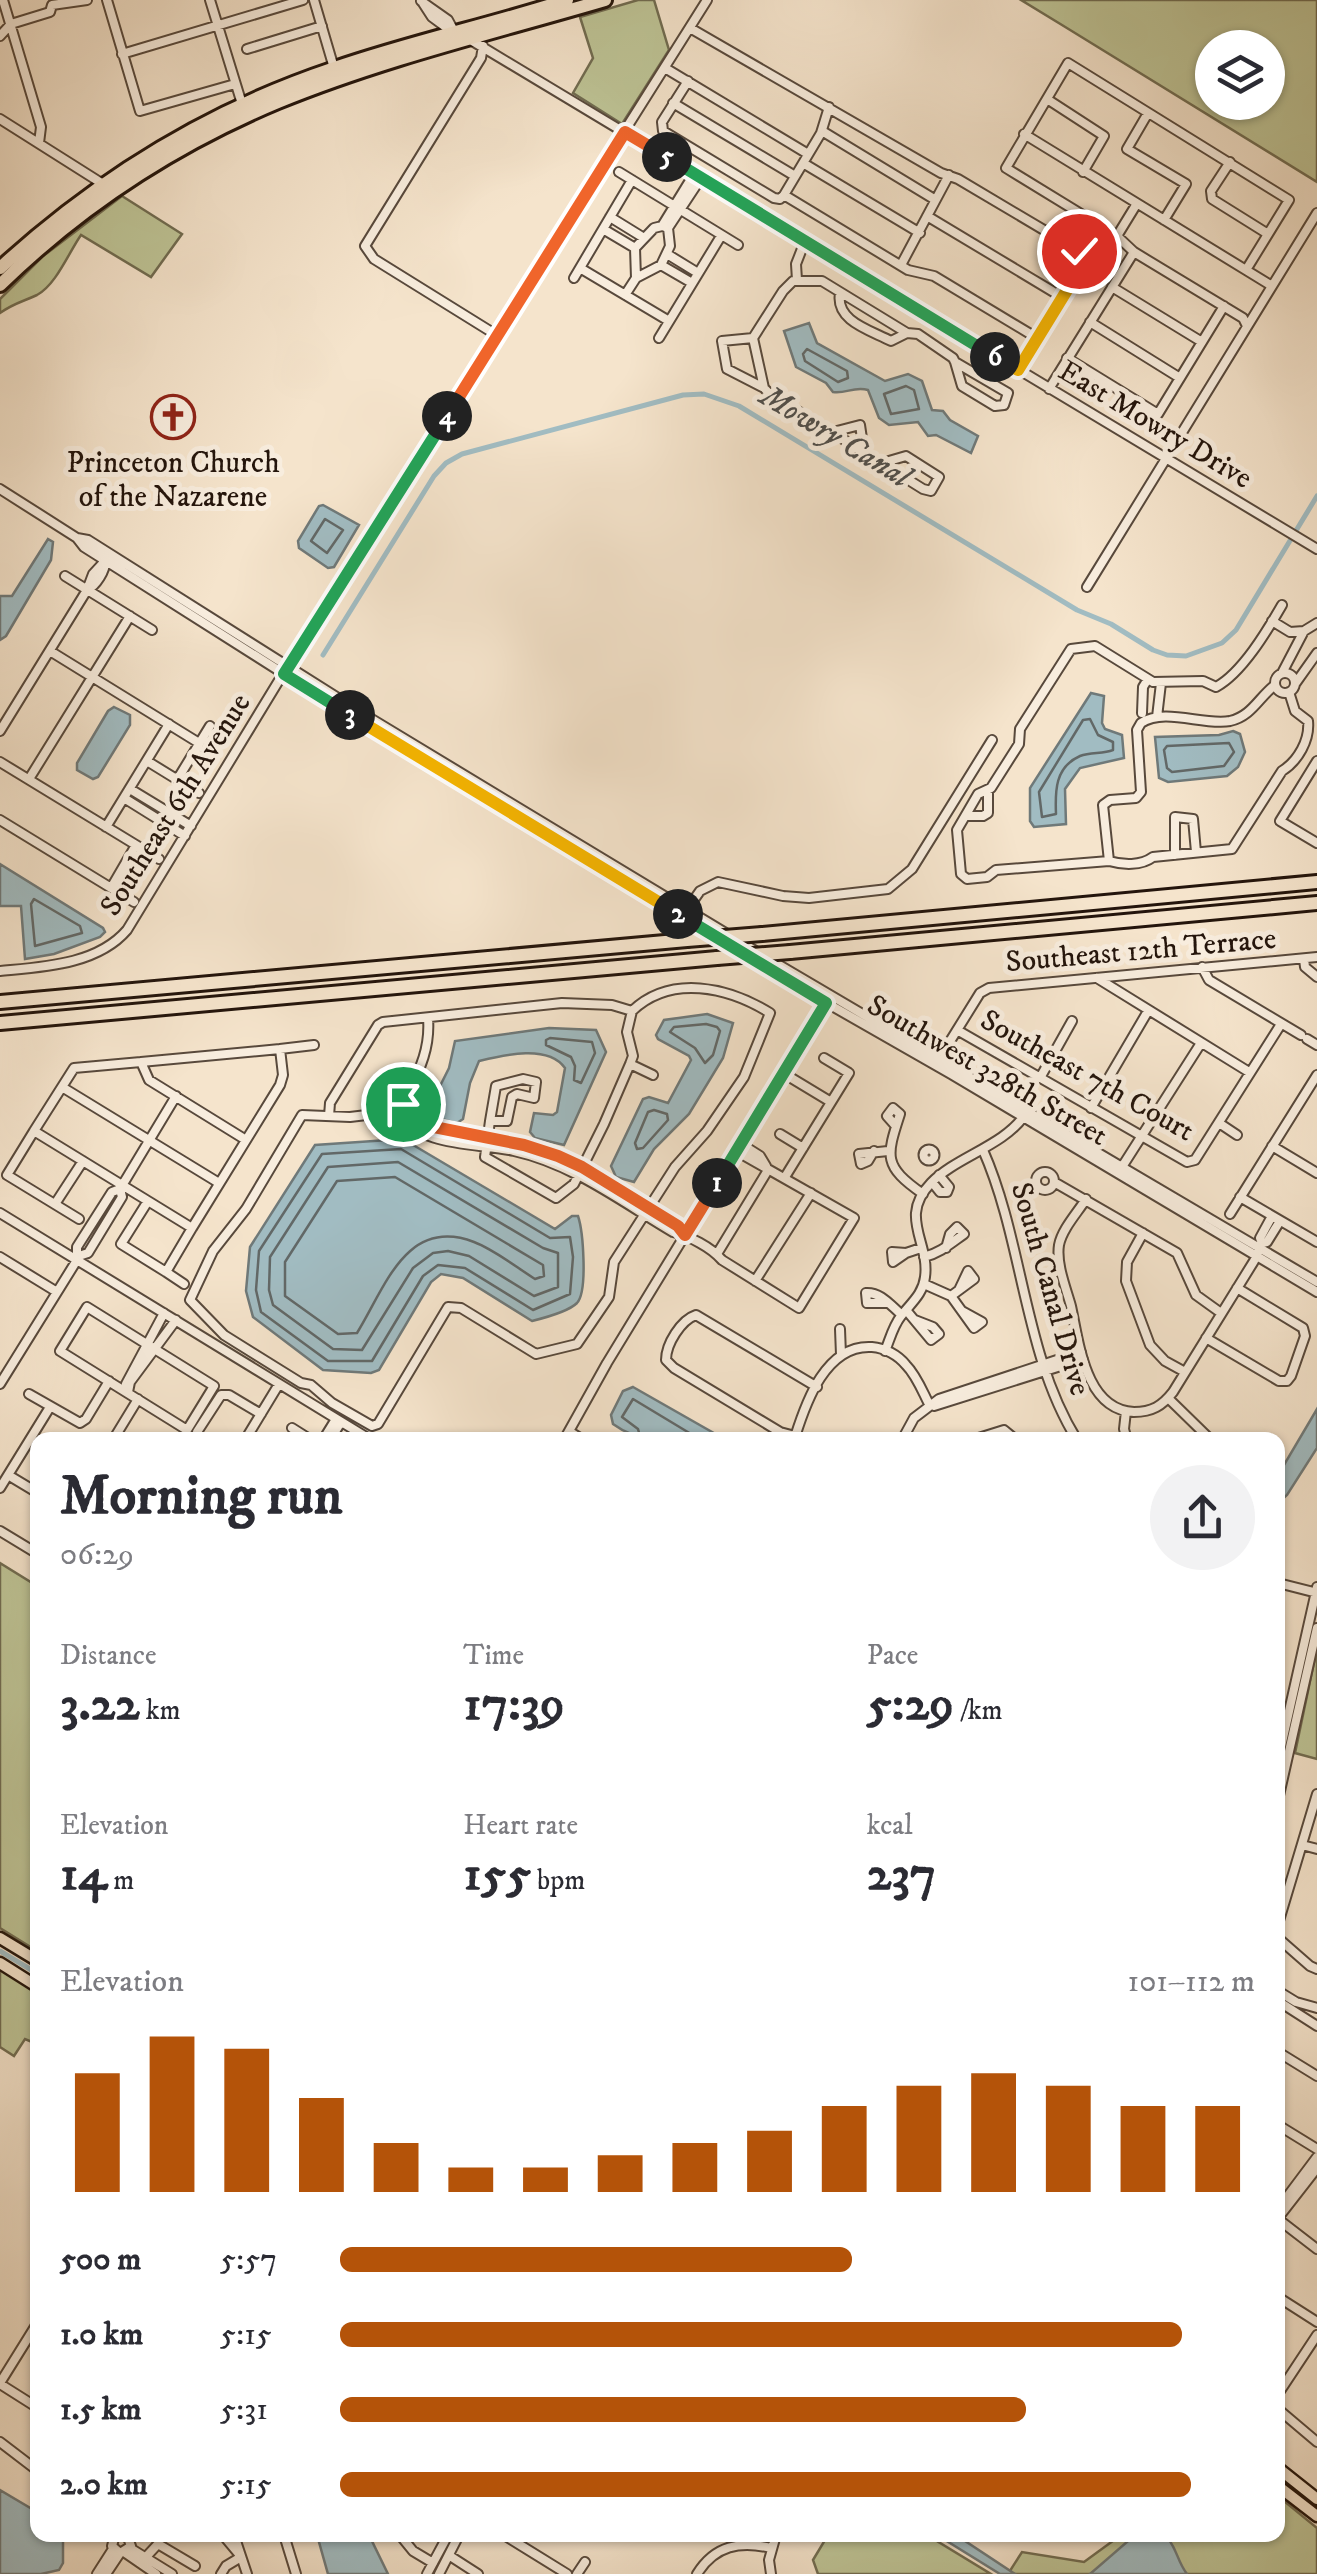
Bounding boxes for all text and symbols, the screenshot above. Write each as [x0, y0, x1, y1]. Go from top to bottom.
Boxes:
map controls [1195, 30, 1285, 120]
button: layers [1195, 30, 1285, 120]
pin: 5 [642, 132, 692, 182]
text: 5 [660, 139, 674, 174]
pin [1037, 209, 1122, 294]
icon: check [1052, 224, 1107, 279]
pin: 6 [970, 332, 1020, 382]
text: 6 [988, 339, 1002, 374]
street label: East Mowry Drive [1051, 353, 1259, 497]
water label: Mowry Canal [751, 376, 921, 499]
pin: 4 [422, 391, 472, 441]
church icon: Princeton Church of the Nazarene [150, 394, 196, 440]
text: 4 [439, 398, 455, 433]
place label: Princeton Church of the Nazarene [66, 445, 280, 516]
street label: Southeast 6th Avenue [93, 687, 259, 923]
pin: 3 [325, 690, 375, 740]
text: 3 [345, 697, 355, 732]
pin: 2 [653, 889, 703, 939]
text: 2 [671, 896, 685, 931]
street label: Southeast 12th Terrace [1004, 921, 1278, 981]
street label: Southwest 328th Street [860, 987, 1114, 1155]
street label: Southeast 7th Court [974, 1002, 1200, 1150]
pin [361, 1062, 446, 1147]
icon: arrive [376, 1077, 431, 1132]
pin: 1 [692, 1158, 742, 1208]
text: 1 [712, 1165, 722, 1200]
street label: South Canal Drive [1002, 1178, 1098, 1400]
text: Morning run [60, 1463, 342, 1532]
button: share [1150, 1465, 1255, 1570]
text: 06:29 [60, 1535, 134, 1575]
text: Distance [60, 1638, 156, 1673]
text: Time [463, 1638, 524, 1673]
text: Pace [867, 1638, 918, 1673]
text: 3.22 [60, 1673, 140, 1736]
text: 17:39 [463, 1673, 565, 1736]
text: 5:29 [867, 1673, 954, 1736]
text: km [140, 1693, 181, 1728]
text: /km [954, 1693, 1003, 1728]
text: Elevation [60, 1808, 168, 1843]
text: Heart rate [463, 1808, 578, 1843]
text: kcal [867, 1808, 913, 1843]
text: 14 [60, 1843, 107, 1906]
text: 155 [463, 1843, 531, 1906]
text: 237 [867, 1843, 936, 1906]
text: m [107, 1863, 134, 1898]
text: bpm [531, 1863, 585, 1898]
text: Elevation [60, 1962, 184, 2002]
text: 101–112 m [1128, 1962, 1255, 2002]
text: 500 m [60, 2240, 141, 2280]
text: 5:57 [220, 2240, 277, 2280]
text: 1.0 km [60, 2315, 143, 2355]
text: 5:15 [220, 2315, 272, 2355]
text: 1.5 km [60, 2390, 142, 2430]
text: 5:31 [220, 2390, 268, 2430]
text: 2.0 km [60, 2465, 148, 2505]
text: 5:15 [220, 2465, 272, 2505]

